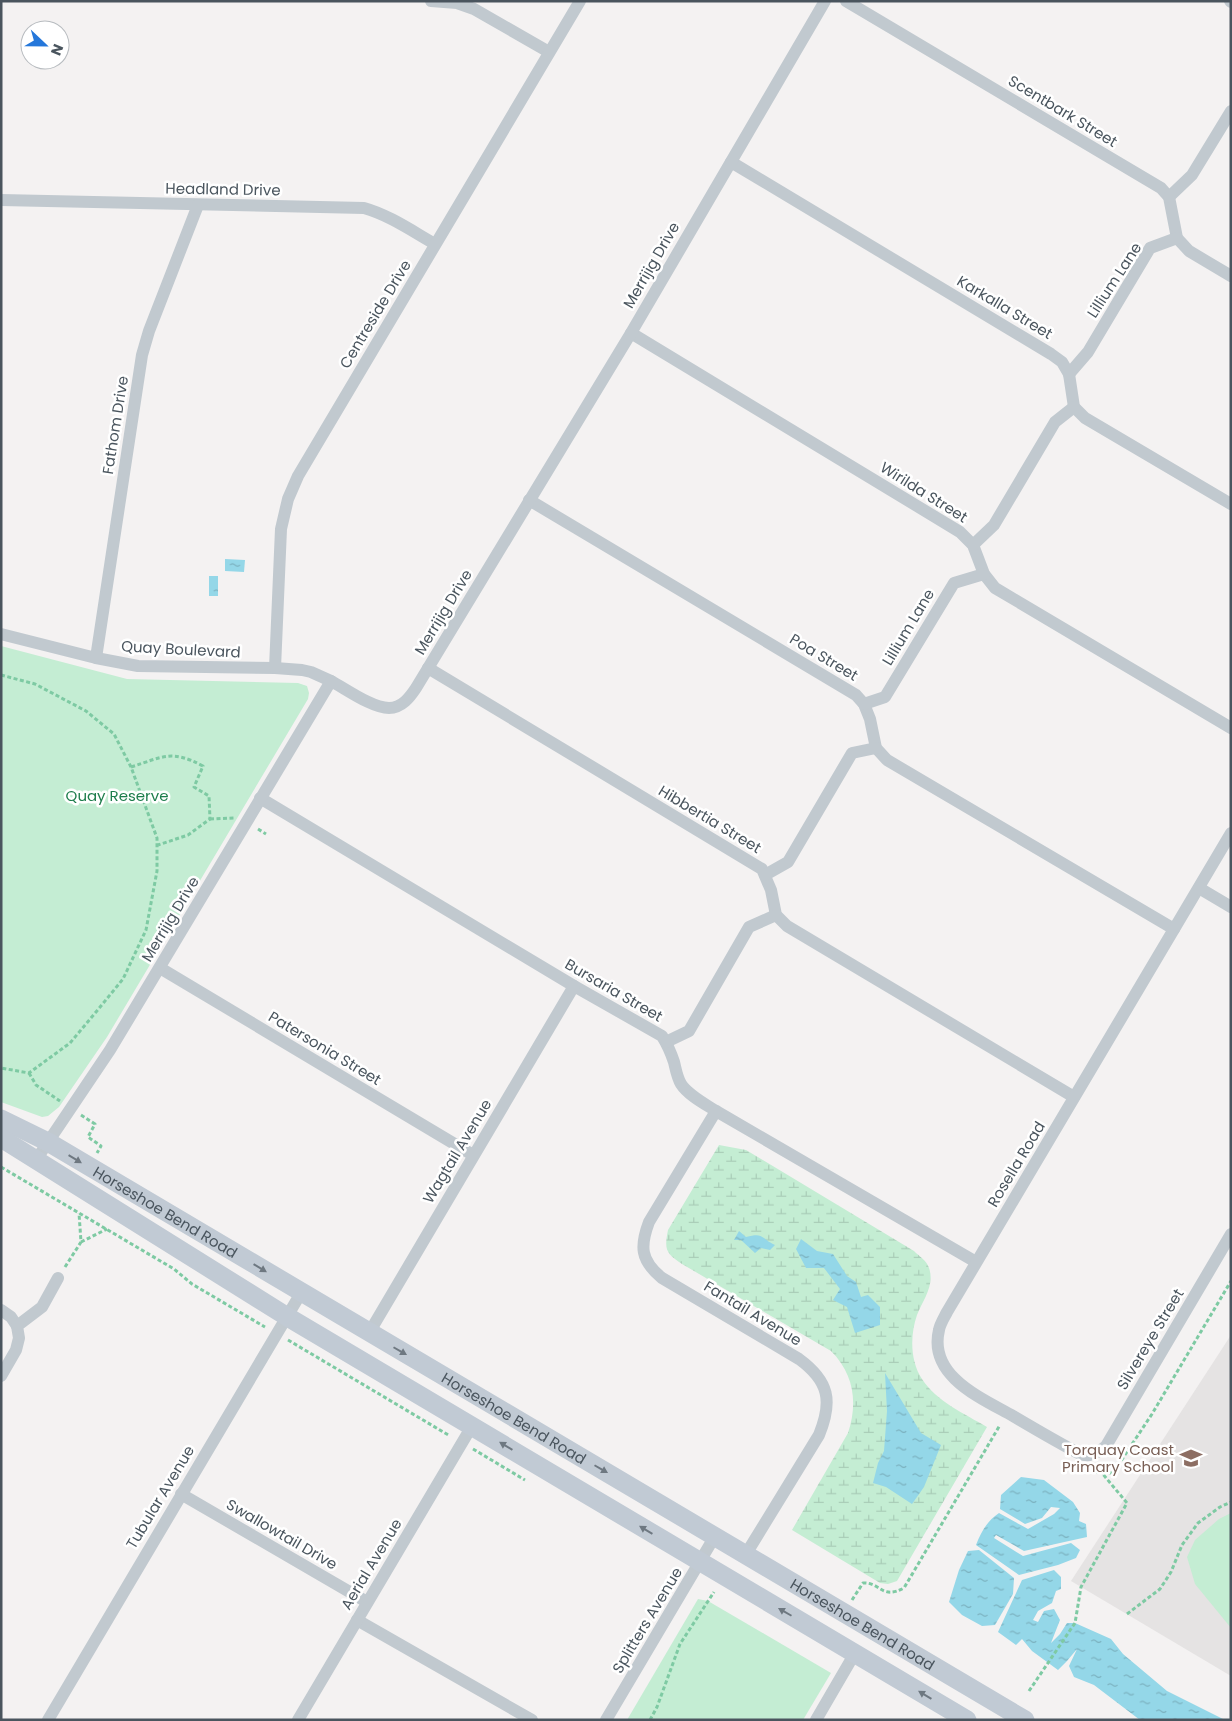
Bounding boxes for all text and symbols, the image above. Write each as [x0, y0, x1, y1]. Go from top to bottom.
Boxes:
north arrow [20, 20, 70, 70]
text: N [46, 41, 68, 58]
street label: Scentbark Street [1005, 70, 1121, 152]
street label: Headland Drive [165, 177, 281, 201]
street label: Merrijig Drive [618, 218, 684, 312]
street label: Lillium Lane [1082, 238, 1146, 322]
street label: Centreside Drive [334, 256, 416, 372]
street label: Karkalla Street [953, 270, 1057, 344]
street label: Fathom Drive [97, 374, 133, 476]
street label: Wirilda Street [876, 457, 972, 527]
street label: Merrijig Drive [409, 565, 477, 659]
street label: Lillium Lane [877, 585, 939, 669]
street label: Poa Street [786, 628, 862, 686]
street label: Quay Boulevard [121, 635, 241, 663]
street label: Hibbertia Street [655, 780, 765, 858]
park label: Quay Reserve [66, 785, 168, 806]
street label: Merrijig Drive [136, 872, 204, 966]
street label: Bursaria Street [561, 953, 667, 1027]
street label: Patersonia Street [265, 1006, 385, 1090]
street label: Wagtail Avenue [418, 1095, 496, 1207]
street label: Rosella Road [982, 1117, 1050, 1211]
one-way arrow [69, 1154, 82, 1163]
street label: Horseshoe Bend Road [90, 1161, 242, 1262]
one-way arrow [254, 1264, 267, 1273]
street label: Fantail Avenue [700, 1276, 806, 1350]
street label: Silvereye Street [1112, 1285, 1188, 1393]
one-way arrow [394, 1346, 407, 1355]
street label: Horseshoe Bend Road [438, 1367, 590, 1469]
place label: Torquay Coast Primary School [1062, 1439, 1174, 1477]
street label: Tubular Avenue [121, 1441, 199, 1553]
one-way arrow [500, 1442, 513, 1451]
school or university icon: Torquay Coast Primary School [1178, 1445, 1204, 1471]
one-way arrow [594, 1464, 607, 1473]
street label: Swallowtail Drive [223, 1494, 341, 1574]
street label: Aerial Avenue [336, 1515, 406, 1613]
one-way arrow [639, 1525, 652, 1534]
street label: Splitters Avenue [607, 1563, 687, 1677]
street label: Horseshoe Bend Road [787, 1573, 939, 1675]
one-way arrow [779, 1608, 792, 1617]
one-way arrow [919, 1690, 932, 1699]

